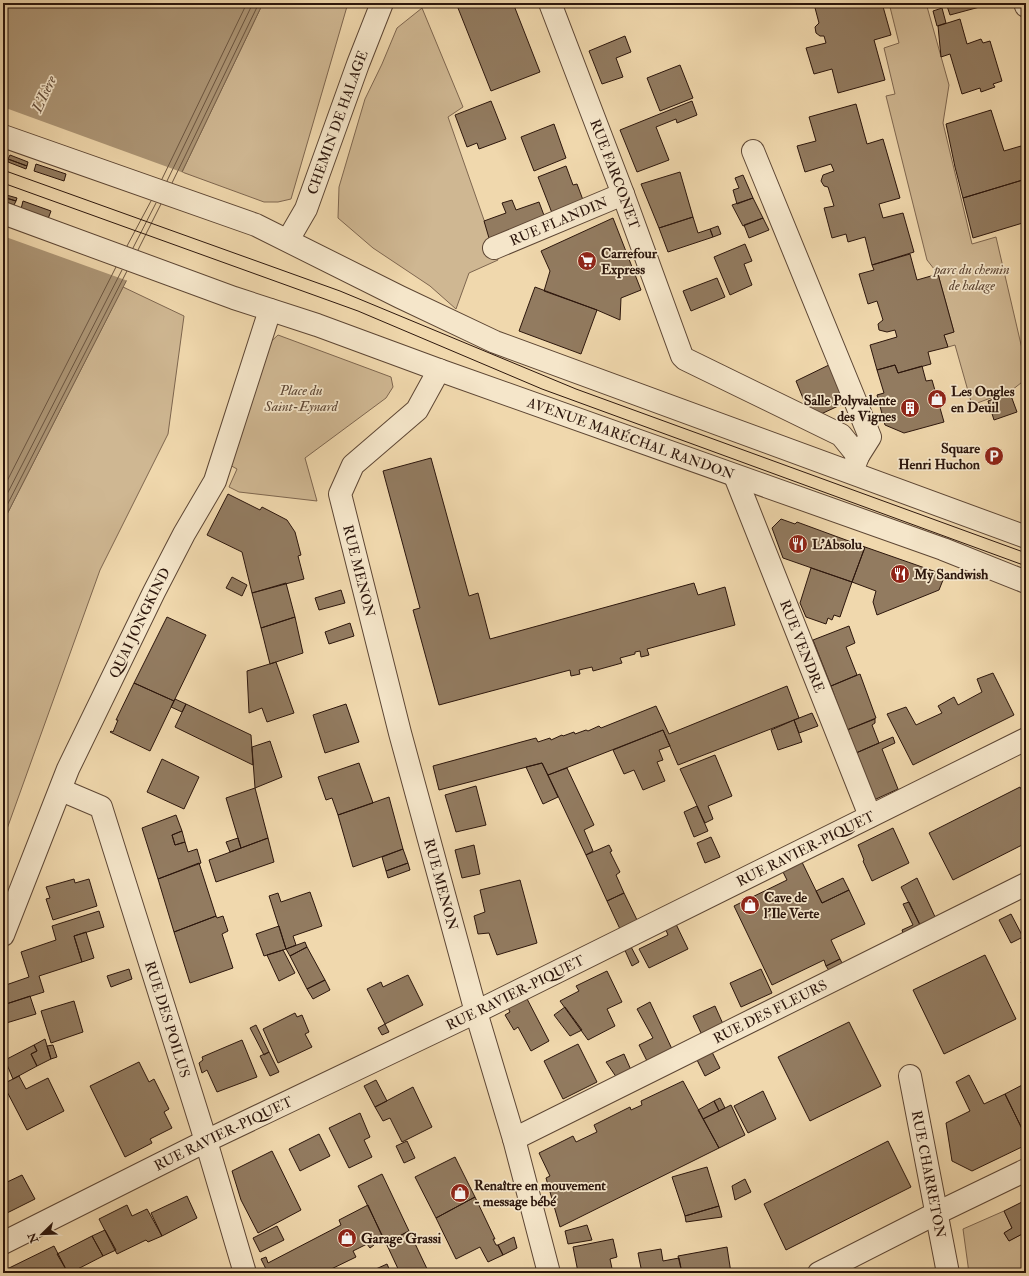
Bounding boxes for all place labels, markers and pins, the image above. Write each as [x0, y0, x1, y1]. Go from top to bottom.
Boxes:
place label: Carrefour Express [601, 245, 658, 279]
supermarket icon: Carrefour Express [576, 250, 598, 272]
place label: Les Ongles en Deuil [951, 383, 1015, 416]
shop icon: Les Ongles en Deuil [926, 388, 948, 410]
place label: Salle Polyvalente des Vignes [804, 392, 896, 426]
building icon: Salle Polyvalente des Vignes [899, 397, 921, 419]
place label: Square Henri Huchon [898, 440, 981, 473]
parking icon: Square Henri Huchon [983, 445, 1005, 467]
restaurant icon: L'Absolu [787, 533, 809, 555]
place label: L'Absolu [812, 536, 863, 553]
restaurant icon: My Sandwish [889, 563, 911, 585]
place label: My Sandwish [913, 566, 989, 584]
place label: Cave de l'Ile Verte [763, 889, 819, 922]
shop icon: Cave de l'Ile Verte [739, 894, 761, 916]
place label: Renaître en mouvement - message bébé [474, 1177, 606, 1211]
shop icon: Renaître en mouvement - message bébé [449, 1182, 471, 1204]
shop icon: Garage Grassi [336, 1227, 358, 1249]
place label: Garage Grassi [361, 1230, 442, 1248]

